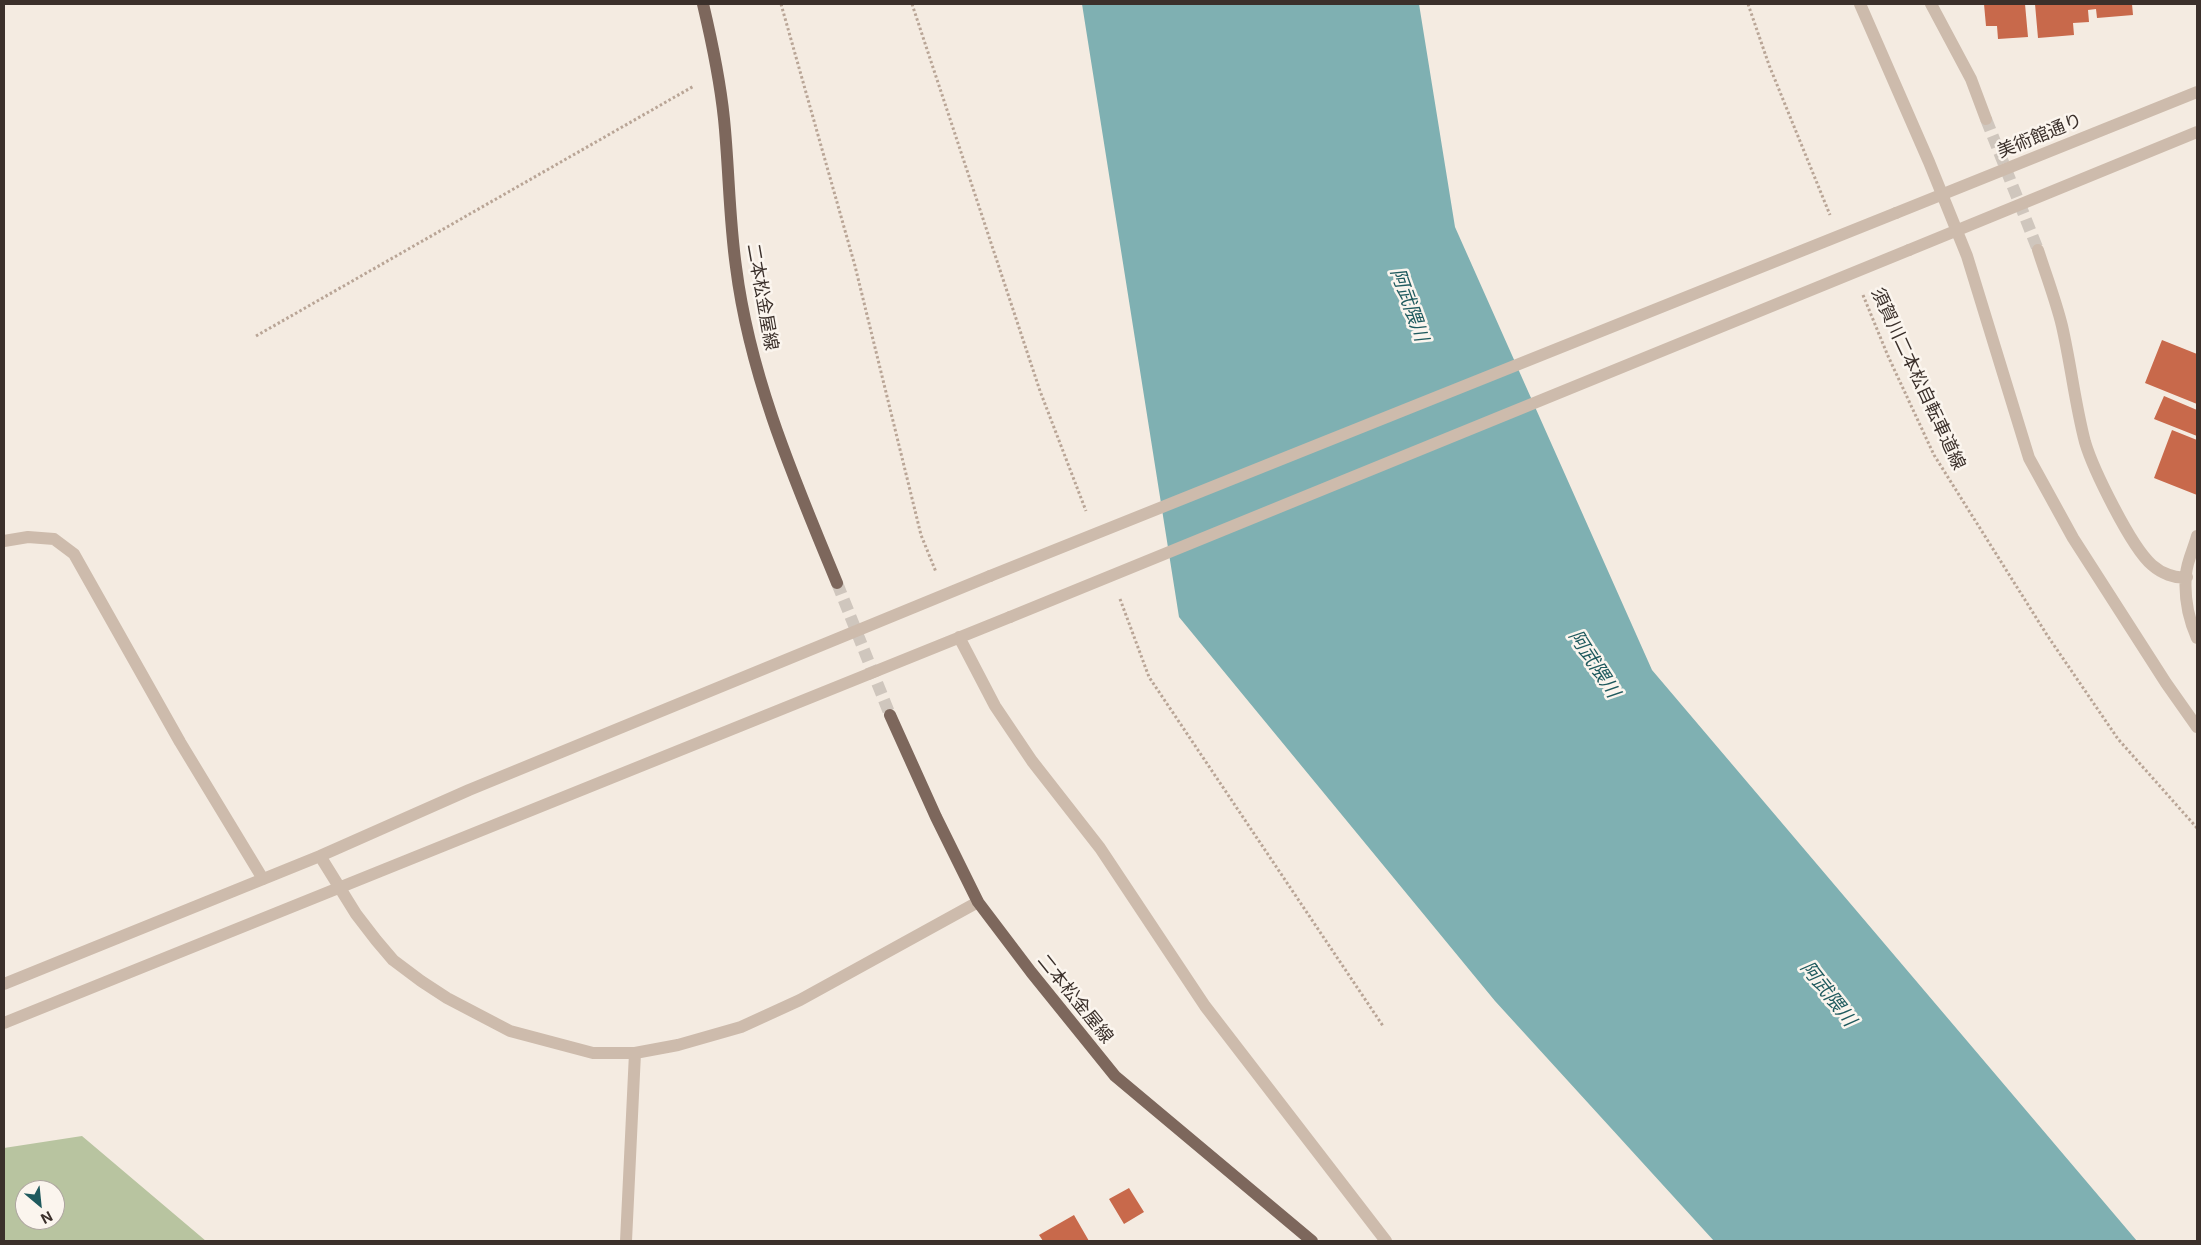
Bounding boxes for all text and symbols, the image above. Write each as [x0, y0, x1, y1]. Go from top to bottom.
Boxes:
street label: 美術館通り [1994, 109, 2086, 163]
street label: 二本松金屋線 [742, 242, 782, 352]
water label: 阿武隈川 [1385, 265, 1433, 345]
street label: 須賀川二本松自転車道線 [1866, 285, 1970, 473]
water label: 阿武隈川 [1564, 626, 1624, 702]
street label: 二本松金屋線 [1033, 950, 1117, 1048]
water label: 阿武隈川 [1796, 957, 1860, 1031]
north arrow [15, 1180, 65, 1230]
text: N [38, 1208, 56, 1228]

